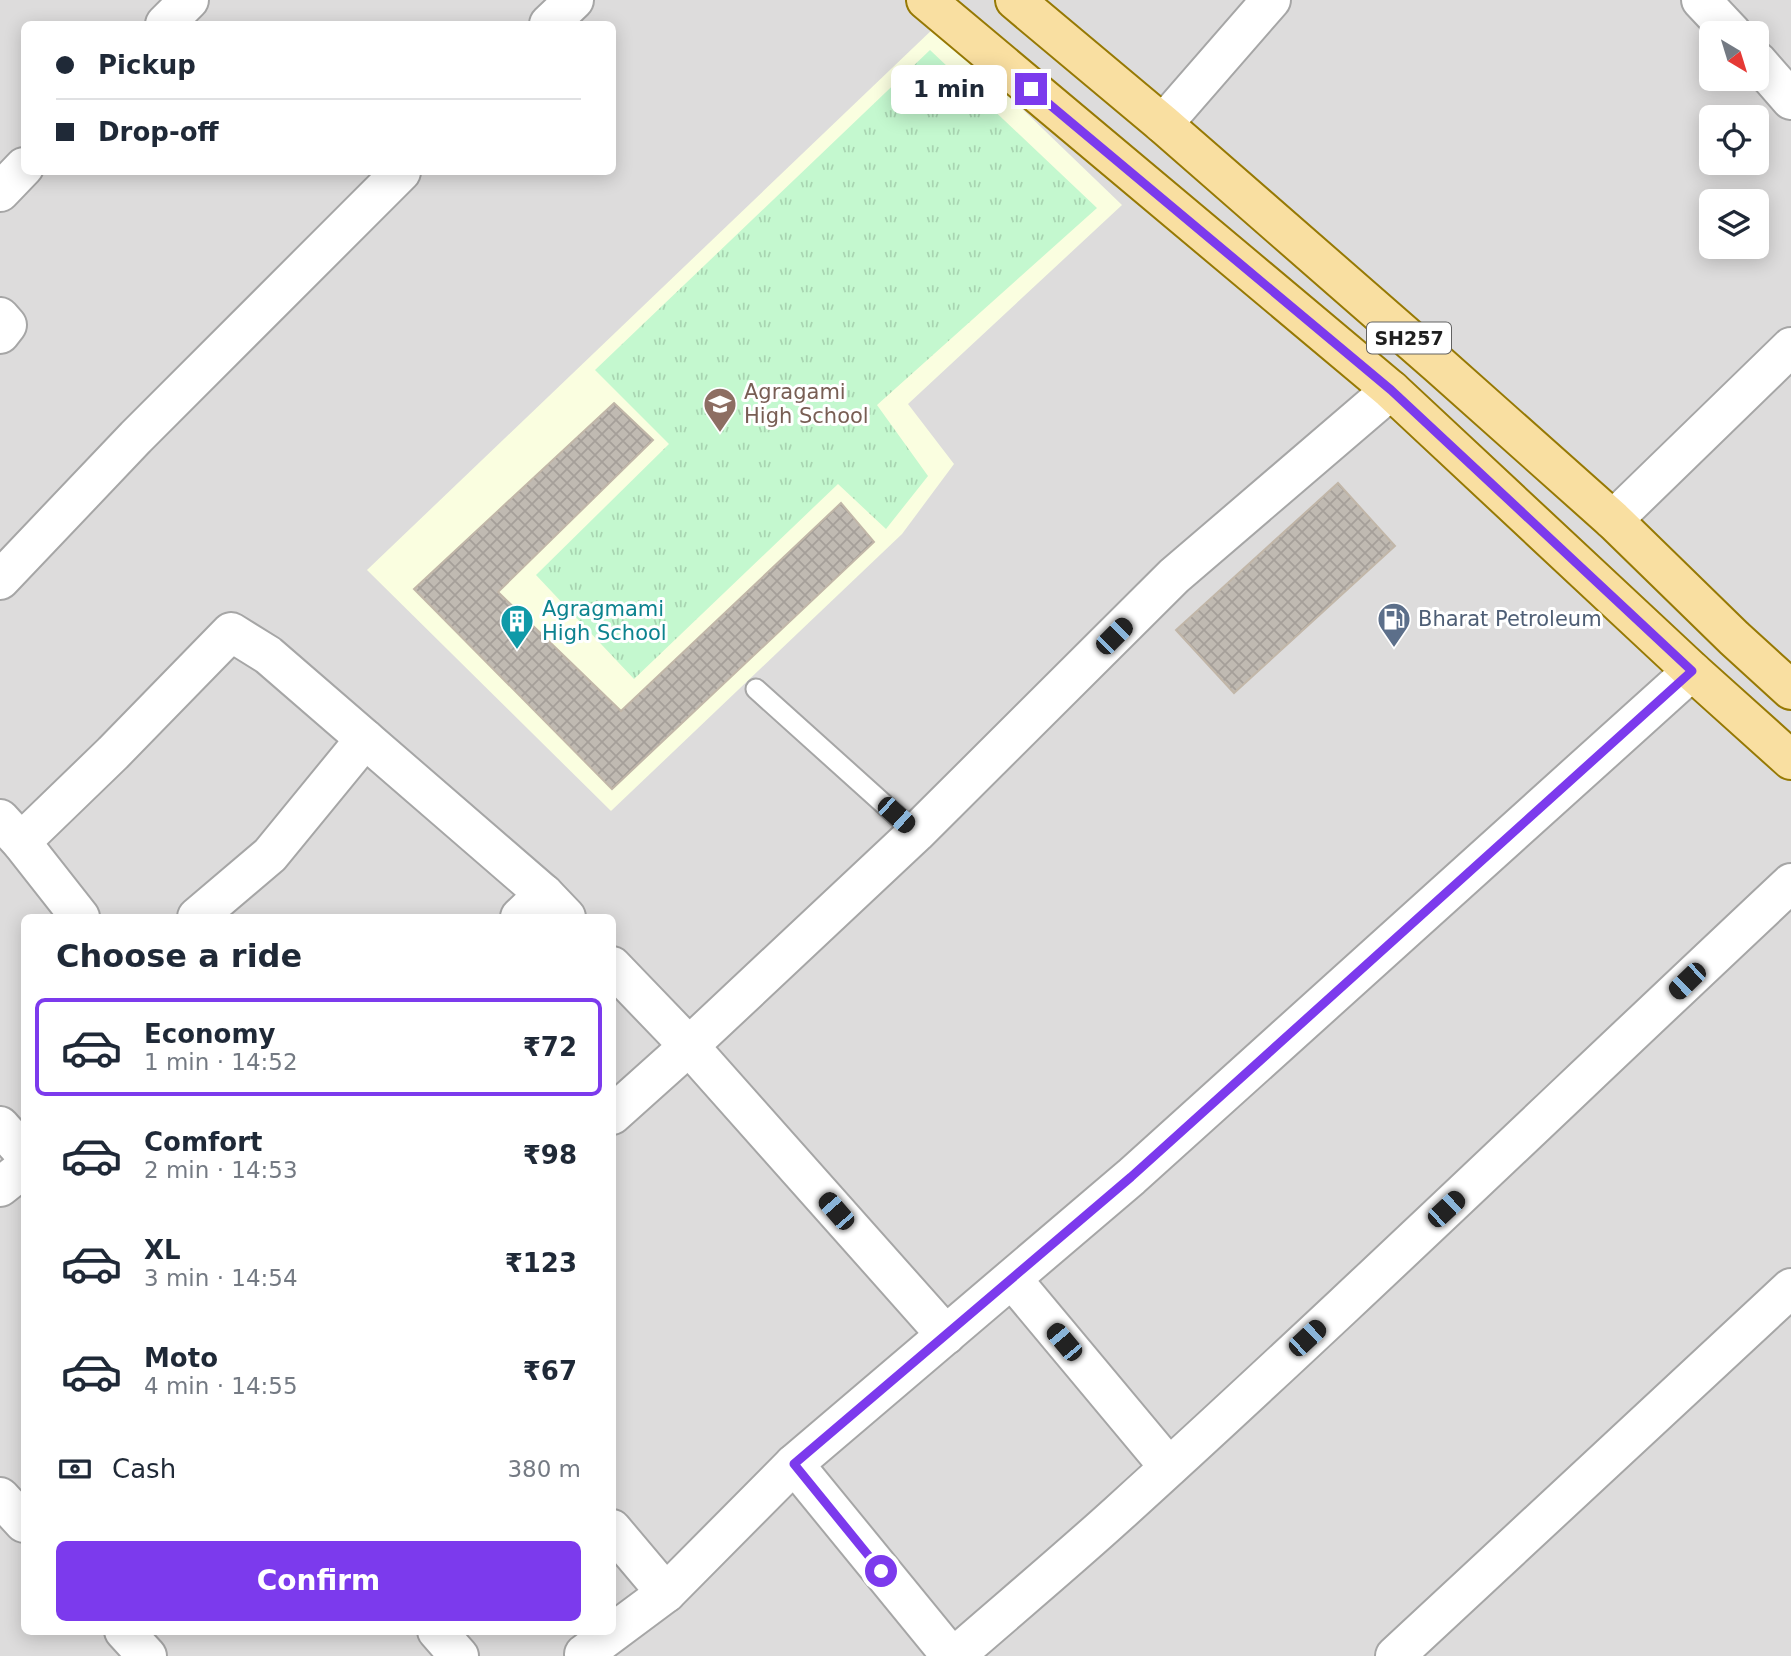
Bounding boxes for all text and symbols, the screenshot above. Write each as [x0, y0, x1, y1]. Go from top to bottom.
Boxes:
north arrow [1699, 21, 1769, 91]
map controls [1699, 21, 1769, 259]
text: Pickup [98, 50, 196, 80]
callout: 1 min [891, 64, 1006, 114]
route end [1015, 73, 1047, 105]
text: 1 min [913, 76, 985, 102]
button: locate [1699, 105, 1769, 175]
text: Drop-off [98, 117, 219, 147]
button: layers [1699, 189, 1769, 259]
road number: SH257 [1367, 322, 1451, 354]
place label: Agragami High School [744, 380, 869, 428]
school or university icon: Agragami High School [701, 385, 739, 434]
place label: Agragmami High School [542, 597, 667, 645]
fuel station icon: Bharat Petroleum [1375, 600, 1413, 649]
building icon: Agragmami High School [498, 602, 536, 651]
place label: Bharat Petroleum [1418, 607, 1602, 631]
car [1092, 614, 1137, 658]
car [874, 793, 919, 837]
text: Choose a ride [56, 937, 302, 975]
car [1665, 959, 1710, 1003]
icon: car [60, 1016, 123, 1079]
text: Economy [144, 1019, 275, 1049]
text: ₹72 [523, 1032, 577, 1062]
text: 1 min · 14:52 [144, 1049, 298, 1075]
icon: car [60, 1124, 123, 1187]
text: Comfort [144, 1127, 262, 1157]
text: ₹98 [523, 1140, 577, 1170]
text: 2 min · 14:53 [144, 1157, 298, 1183]
car [1424, 1187, 1469, 1231]
car [815, 1188, 858, 1234]
icon: car [60, 1232, 123, 1295]
text: XL [144, 1235, 181, 1265]
text: ₹123 [505, 1248, 577, 1278]
text: 3 min · 14:54 [144, 1265, 298, 1291]
car [1285, 1316, 1330, 1360]
car [1043, 1319, 1086, 1365]
icon: car [60, 1340, 123, 1403]
text: Moto [144, 1343, 218, 1373]
text: ₹67 [523, 1356, 577, 1386]
text: 4 min · 14:55 [144, 1373, 298, 1399]
icon: cash [56, 1450, 94, 1488]
text: Cash [112, 1454, 176, 1484]
text: 380 m [507, 1456, 581, 1482]
button: Confirm [56, 1541, 581, 1621]
route start [865, 1555, 897, 1587]

